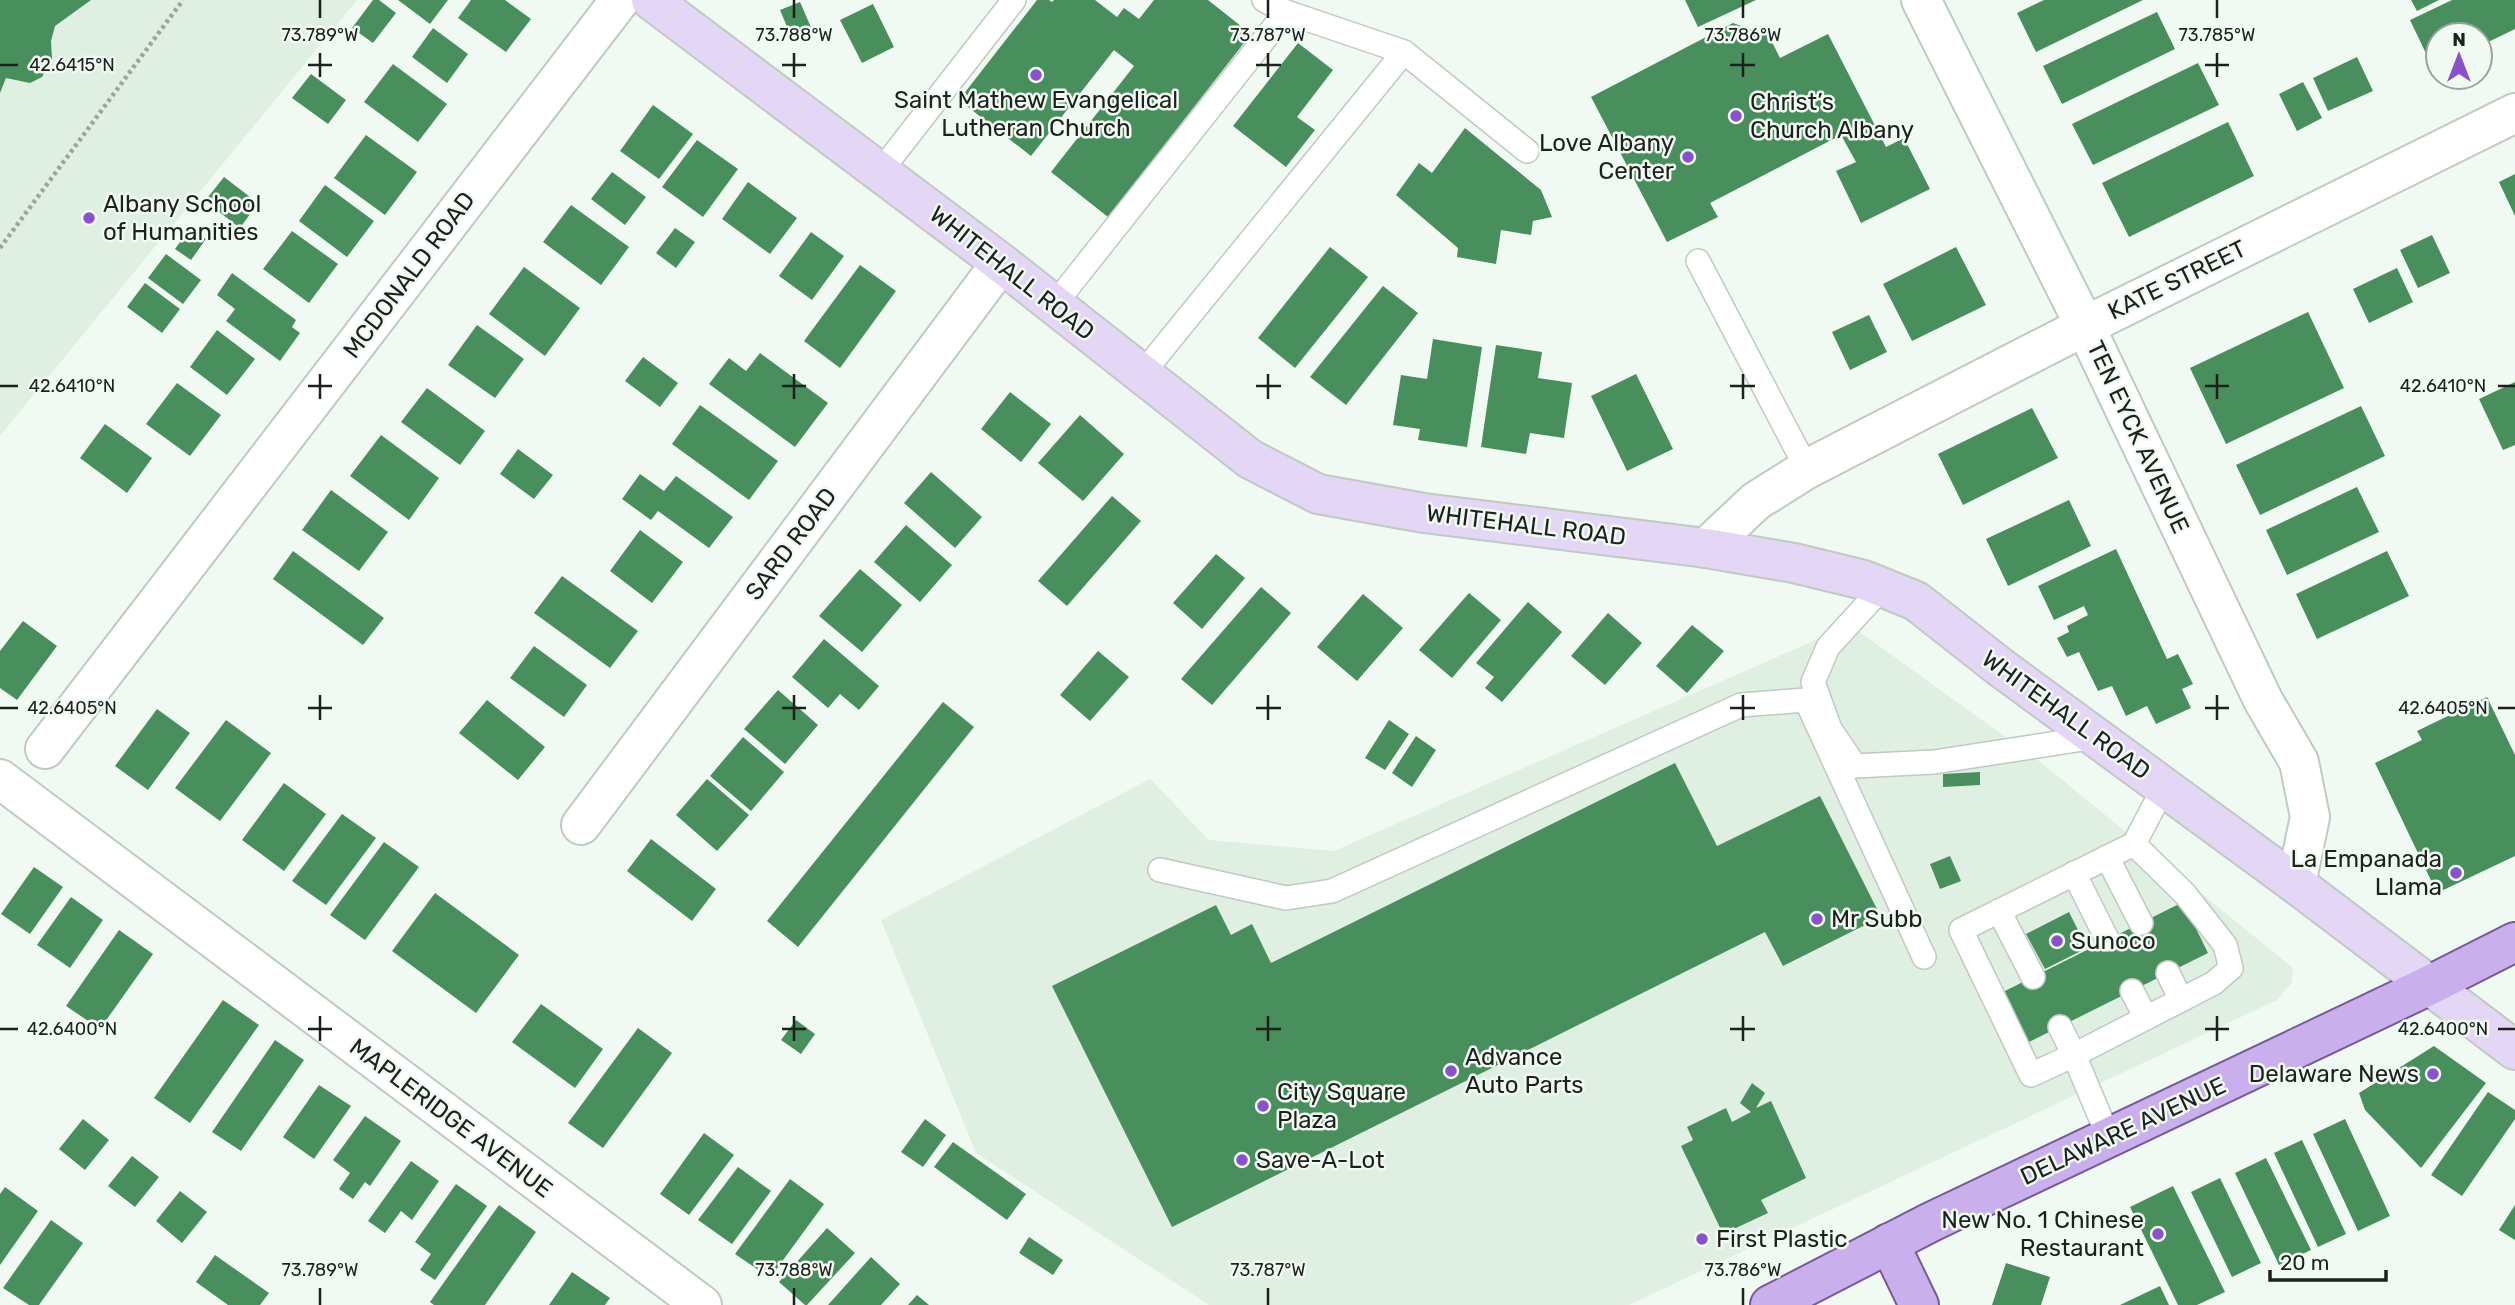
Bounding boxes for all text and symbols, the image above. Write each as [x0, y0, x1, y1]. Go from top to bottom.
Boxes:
north arrow [2424, 21, 2494, 91]
text: 73.789°W [282, 24, 358, 46]
text: 73.788°W [755, 24, 833, 46]
text: 73.787°W [1230, 24, 1306, 46]
text: 73.786°W [1705, 24, 1781, 46]
text: 73.785°W [2179, 24, 2255, 46]
text: N [2452, 28, 2466, 51]
text: 42.6415°N [29, 54, 115, 76]
marker: Saint Mathew Evangelical Lutheran Church [1028, 67, 1044, 83]
place label: Saint Mathew Evangelical Lutheran Church [894, 86, 1178, 142]
place label: Christ’s Church Albany [1750, 88, 1914, 144]
marker: Christ’s Church Albany [1728, 108, 1744, 124]
place label: Love Albany Center [1539, 129, 1674, 185]
marker: Love Albany Center [1680, 149, 1696, 165]
street label: MCDONALD ROAD [337, 186, 481, 364]
place label: Albany School of Humanities [103, 190, 261, 246]
street label: WHITEHALL ROAD [924, 200, 1100, 346]
marker: Albany School of Humanities [81, 210, 97, 226]
street label: KATE STREET [2103, 234, 2251, 326]
street label: TEN EYCK AVENUE [2081, 336, 2195, 538]
text: 42.6410°N [29, 375, 115, 397]
text: 42.6410°N [2400, 375, 2486, 397]
street label: SARD ROAD [740, 482, 842, 606]
street label: WHITEHALL ROAD [1424, 499, 1628, 551]
street label: WHITEHALL ROAD [1976, 645, 2156, 785]
text: 42.6405°N [27, 697, 117, 719]
text: 42.6405°N [2398, 697, 2488, 719]
place label: La Empanada Llama [2291, 845, 2442, 901]
marker: La Empanada Llama [2448, 865, 2464, 881]
place label: Mr Subb [1831, 905, 1922, 933]
marker: Mr Subb [1809, 911, 1825, 927]
place label: Sunoco [2071, 927, 2156, 955]
marker: Sunoco [2049, 933, 2065, 949]
text: 42.6400°N [27, 1018, 117, 1040]
text: 42.6400°N [2398, 1018, 2488, 1040]
street label: MAPLERIDGE AVENUE [344, 1033, 558, 1203]
place label: Advance Auto Parts [1465, 1043, 1584, 1099]
place label: Delaware News [2249, 1060, 2419, 1088]
marker: Advance Auto Parts [1443, 1063, 1459, 1079]
marker: Delaware News [2425, 1066, 2441, 1082]
street label: DELAWARE AVENUE [2016, 1071, 2230, 1191]
place label: City Square Plaza [1277, 1078, 1406, 1134]
marker: City Square Plaza [1255, 1098, 1271, 1114]
place label: Save-A-Lot [1256, 1146, 1385, 1174]
marker: Save-A-Lot [1234, 1152, 1250, 1168]
place label: New No. 1 Chinese Restaurant [1941, 1206, 2144, 1262]
place label: First Plastic [1716, 1225, 1848, 1253]
marker: New No. 1 Chinese Restaurant [2150, 1226, 2166, 1242]
marker: First Plastic [1694, 1231, 1710, 1247]
scale bar [2270, 1238, 2386, 1282]
text: 20 m [2280, 1250, 2329, 1275]
text: 73.789°W [282, 1259, 358, 1281]
text: 73.788°W [755, 1259, 833, 1281]
text: 73.787°W [1230, 1259, 1306, 1281]
text: 73.786°W [1705, 1259, 1781, 1281]

